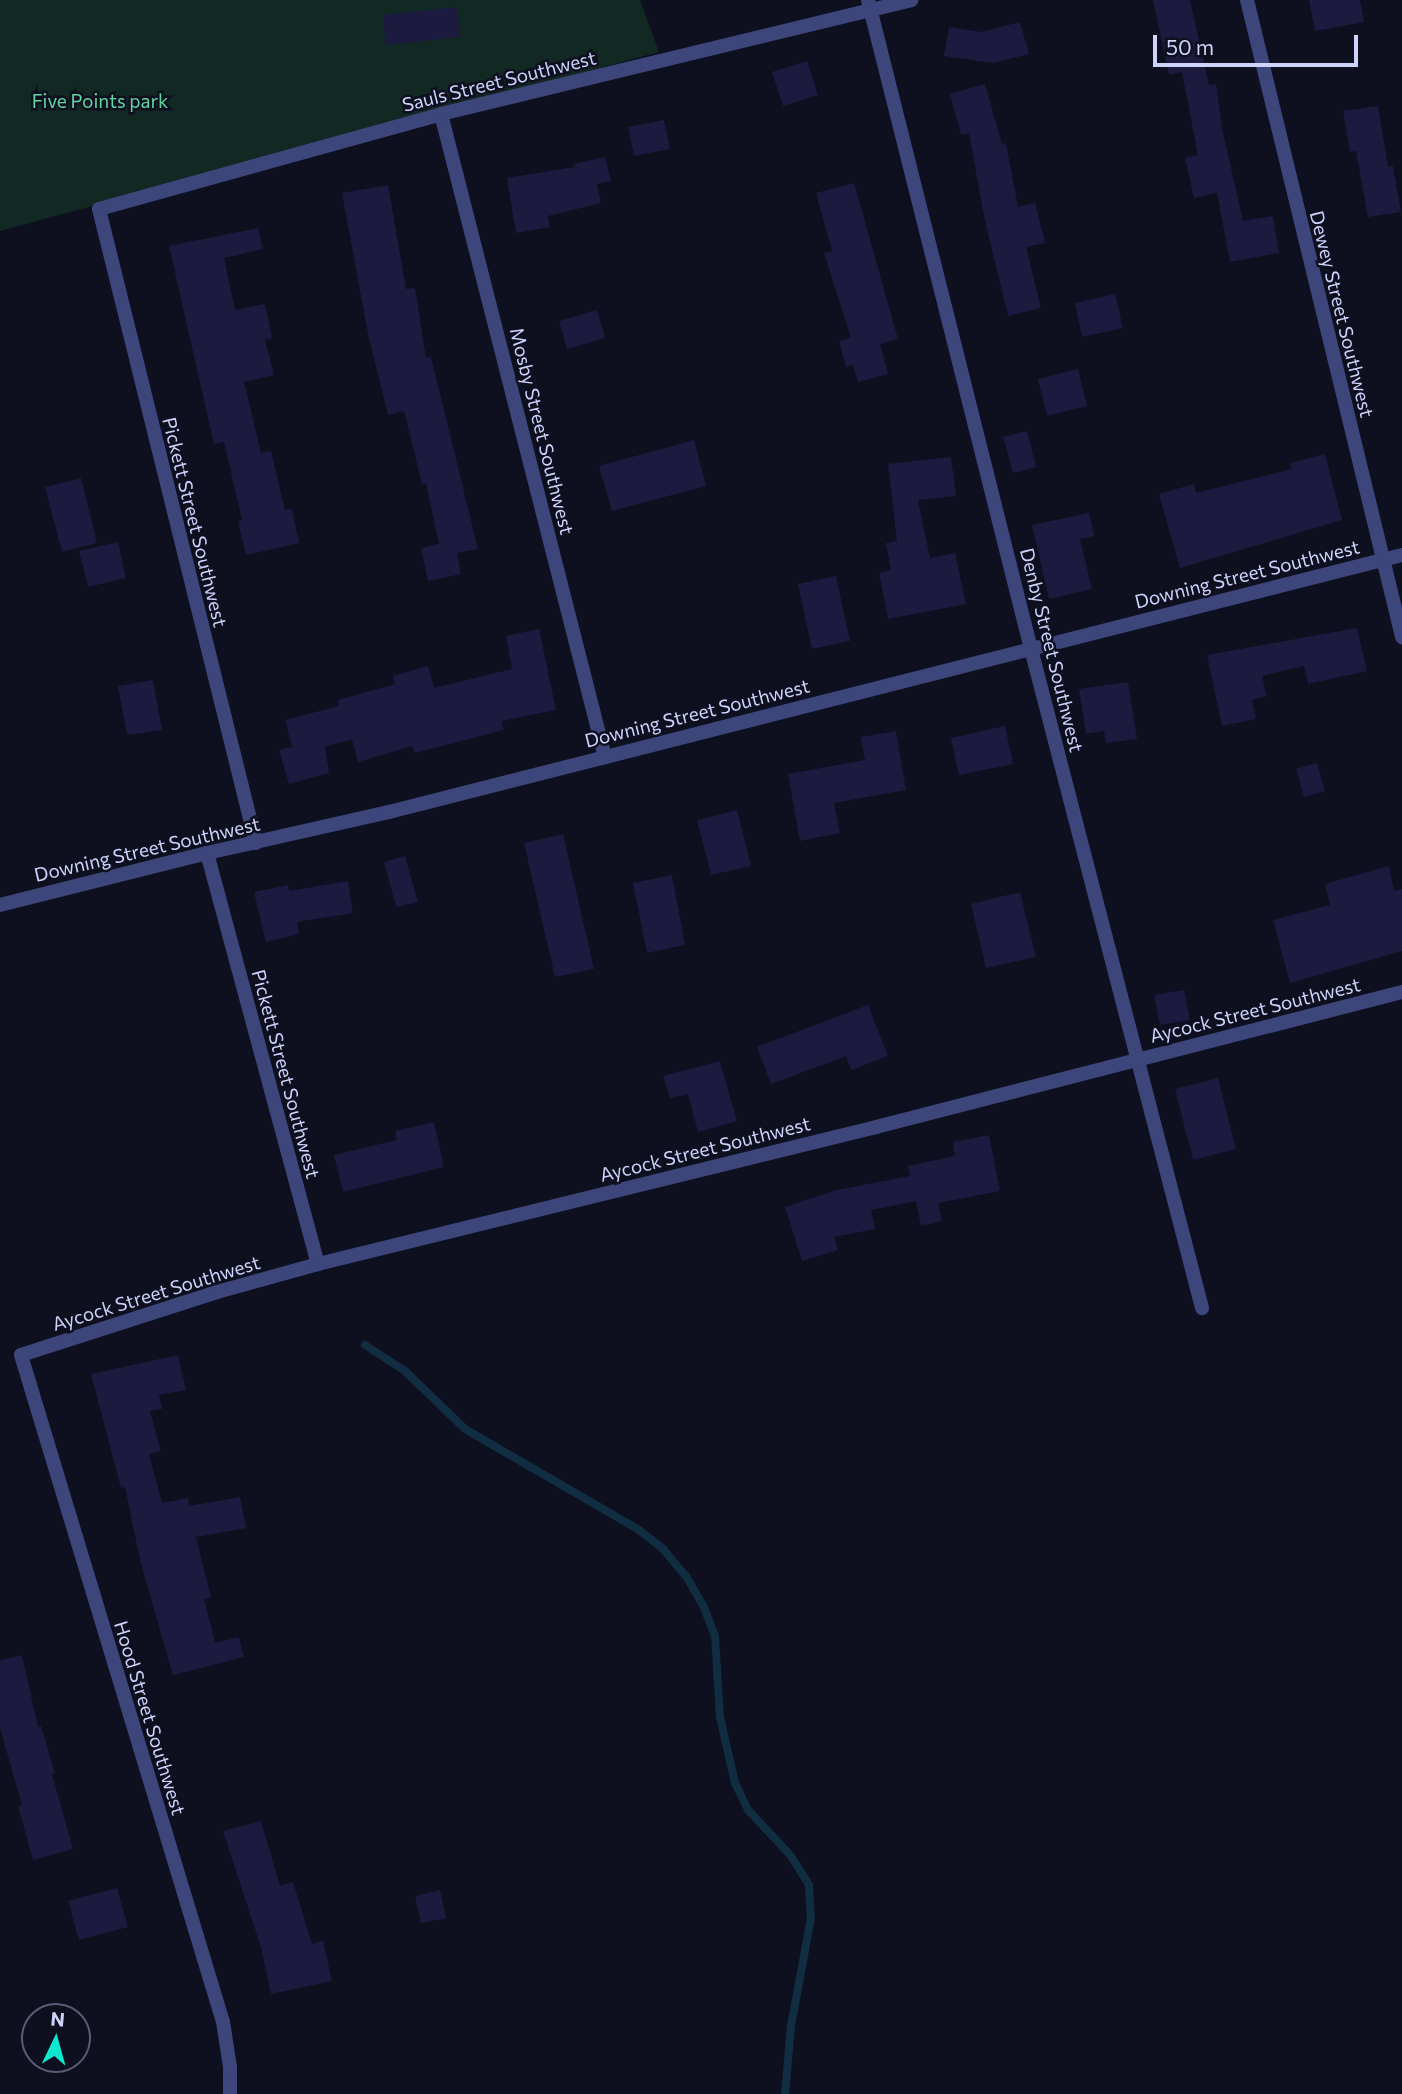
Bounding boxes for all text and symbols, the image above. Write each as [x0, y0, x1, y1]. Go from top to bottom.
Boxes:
scale bar [1157, 21, 1362, 65]
text: 50 m [1166, 34, 1214, 59]
street label: Sauls Street Southwest [400, 46, 598, 116]
park label: Five Points park [32, 90, 168, 112]
street label: Dewey Street Southwest [1305, 208, 1379, 420]
street label: Mosby Street Southwest [505, 325, 579, 537]
street label: Pickett Street Southwest [158, 415, 232, 629]
street label: Downing Street Southwest [1132, 535, 1362, 613]
street label: Denby Street Southwest [1016, 546, 1088, 754]
street label: Downing Street Southwest [582, 674, 812, 752]
street label: Downing Street Southwest [32, 812, 262, 886]
street label: Pickett Street Southwest [247, 967, 325, 1181]
street label: Aycock Street Southwest [1147, 973, 1363, 1047]
street label: Aycock Street Southwest [597, 1112, 813, 1186]
street label: Aycock Street Southwest [49, 1251, 263, 1335]
street label: Hood Street Southwest [110, 1618, 190, 1818]
north arrow [21, 2003, 91, 2073]
text: N [50, 2006, 66, 2031]

